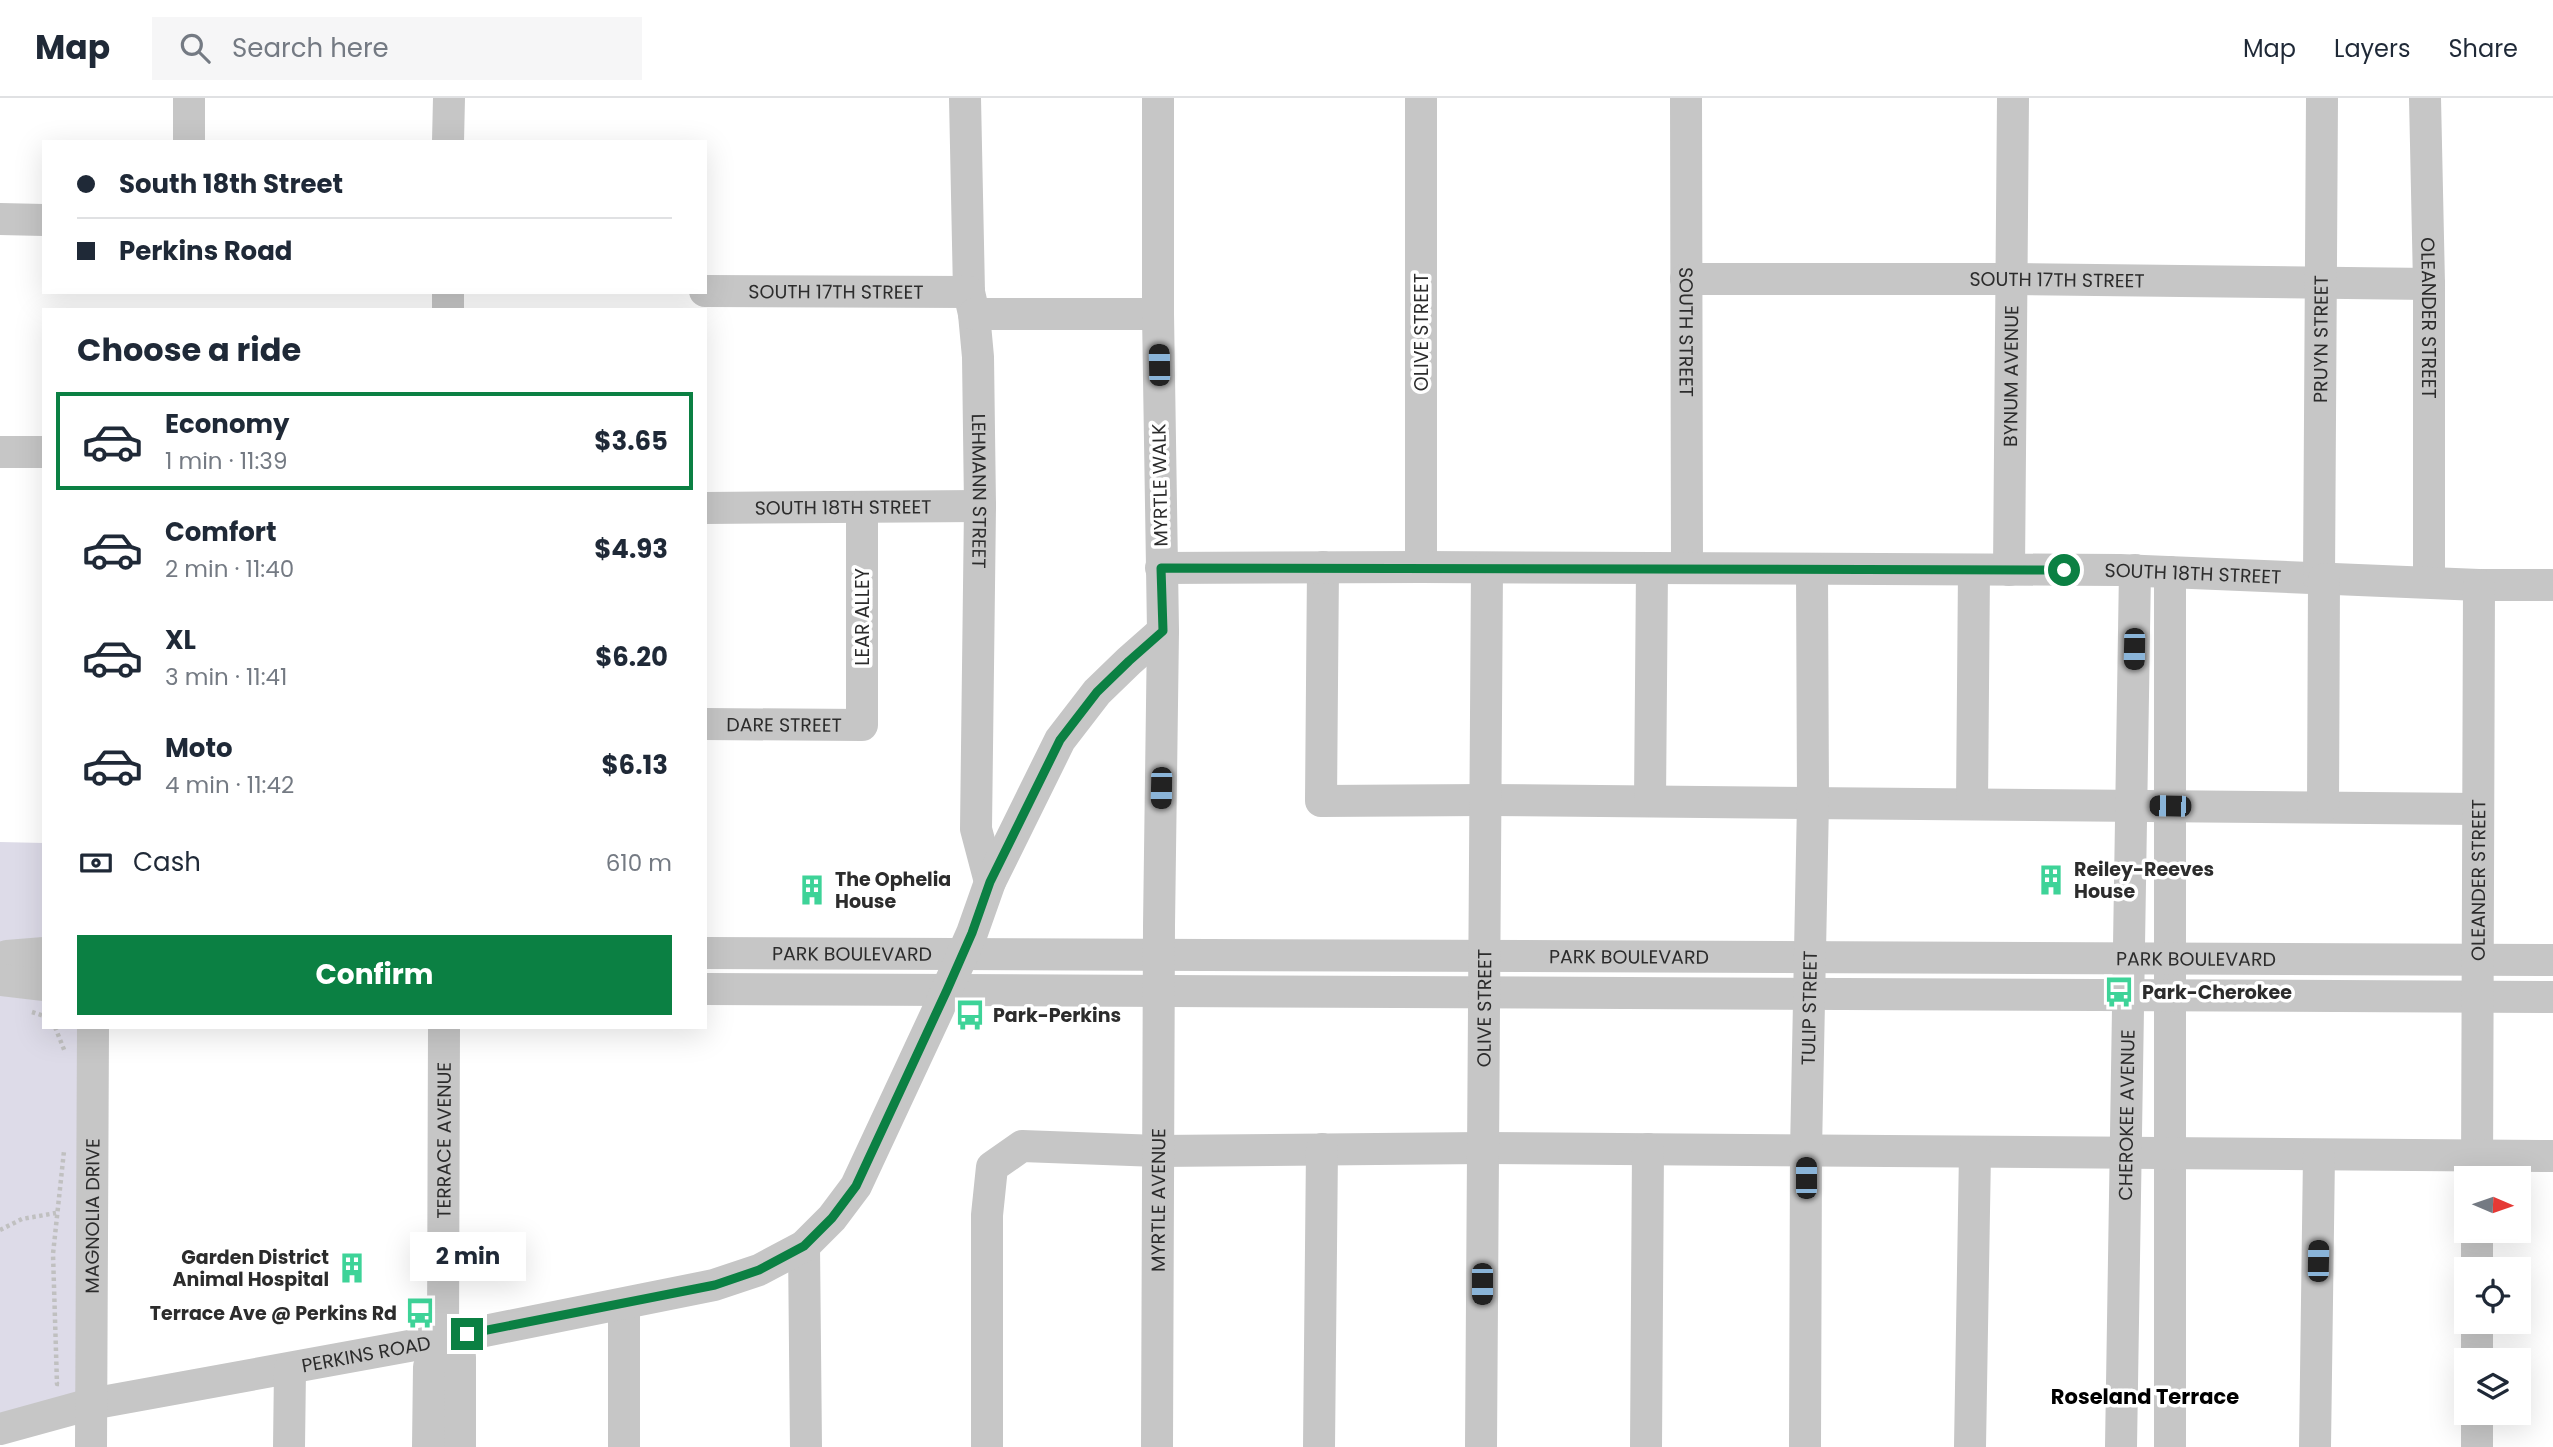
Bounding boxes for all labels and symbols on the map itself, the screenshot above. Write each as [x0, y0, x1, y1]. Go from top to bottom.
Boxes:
street label: OLEANDER STREET [2414, 237, 2443, 399]
street label: SOUTH 17TH STREET [1969, 265, 2145, 294]
street label: SOUTH STREET [1673, 267, 1700, 397]
street label: OLIVE STREET [1408, 273, 1435, 391]
street label: PRUYN STREET [2307, 275, 2334, 403]
street label: SOUTH 17TH STREET [748, 278, 924, 305]
street label: BYNUM AVENUE [1997, 305, 2025, 447]
car [1149, 344, 1170, 386]
street label: LEHMANN STREET [965, 414, 994, 569]
street label: MYRTLE WALK [1145, 423, 1175, 547]
street label: SOUTH 18TH STREET [754, 493, 932, 521]
route start [2048, 554, 2080, 586]
street label: SOUTH 18TH STREET [2105, 556, 2282, 590]
street label: LEAR ALLEY [849, 568, 876, 666]
car [2124, 628, 2145, 670]
street label: DARE STREET [726, 711, 842, 738]
car [1151, 767, 1172, 809]
car [2149, 795, 2192, 817]
street label: OLEANDER STREET [2464, 799, 2492, 961]
place label: Reiley-Reeves House [2074, 856, 2214, 905]
building icon: Reiley-Reeves House [2034, 863, 2068, 897]
place label: The Ophelia House [835, 866, 951, 915]
building icon: The Ophelia House [795, 873, 829, 907]
street label: PARK BOULEVARD [772, 940, 932, 967]
street label: PARK BOULEVARD [1549, 943, 1709, 970]
street label: PARK BOULEVARD [2116, 945, 2276, 972]
street label: OLIVE STREET [1470, 949, 1498, 1067]
street label: TULIP STREET [1794, 950, 1824, 1066]
bus stop icon: Park-Cherokee [2102, 975, 2136, 1009]
place label: Park-Cherokee [2142, 979, 2292, 1006]
bus stop icon: Park-Perkins [953, 998, 987, 1032]
place label: Park-Perkins [993, 1002, 1121, 1029]
street label: CHEROKEE AVENUE [2111, 1029, 2141, 1201]
street label: TERRACE AVENUE [430, 1062, 457, 1219]
street label: MYRTLE AVENUE [1144, 1128, 1172, 1272]
street label: MAGNOLIA DRIVE [78, 1138, 106, 1294]
car [1796, 1157, 1817, 1199]
north arrow [2454, 1166, 2530, 1242]
callout: 2 min [409, 1232, 525, 1282]
car [2308, 1240, 2329, 1282]
place label: Garden District Animal Hospital [173, 1244, 329, 1293]
building icon: Garden District Animal Hospital [335, 1251, 369, 1285]
car [1472, 1263, 1493, 1305]
bus stop icon: Terrace Ave @ Perkins Rd [403, 1296, 437, 1330]
place label: Terrace Ave @ Perkins Rd [150, 1300, 397, 1327]
route end [451, 1318, 483, 1350]
street label: PERKINS ROAD [299, 1329, 433, 1379]
district label: Roseland Terrace [2051, 1382, 2239, 1411]

